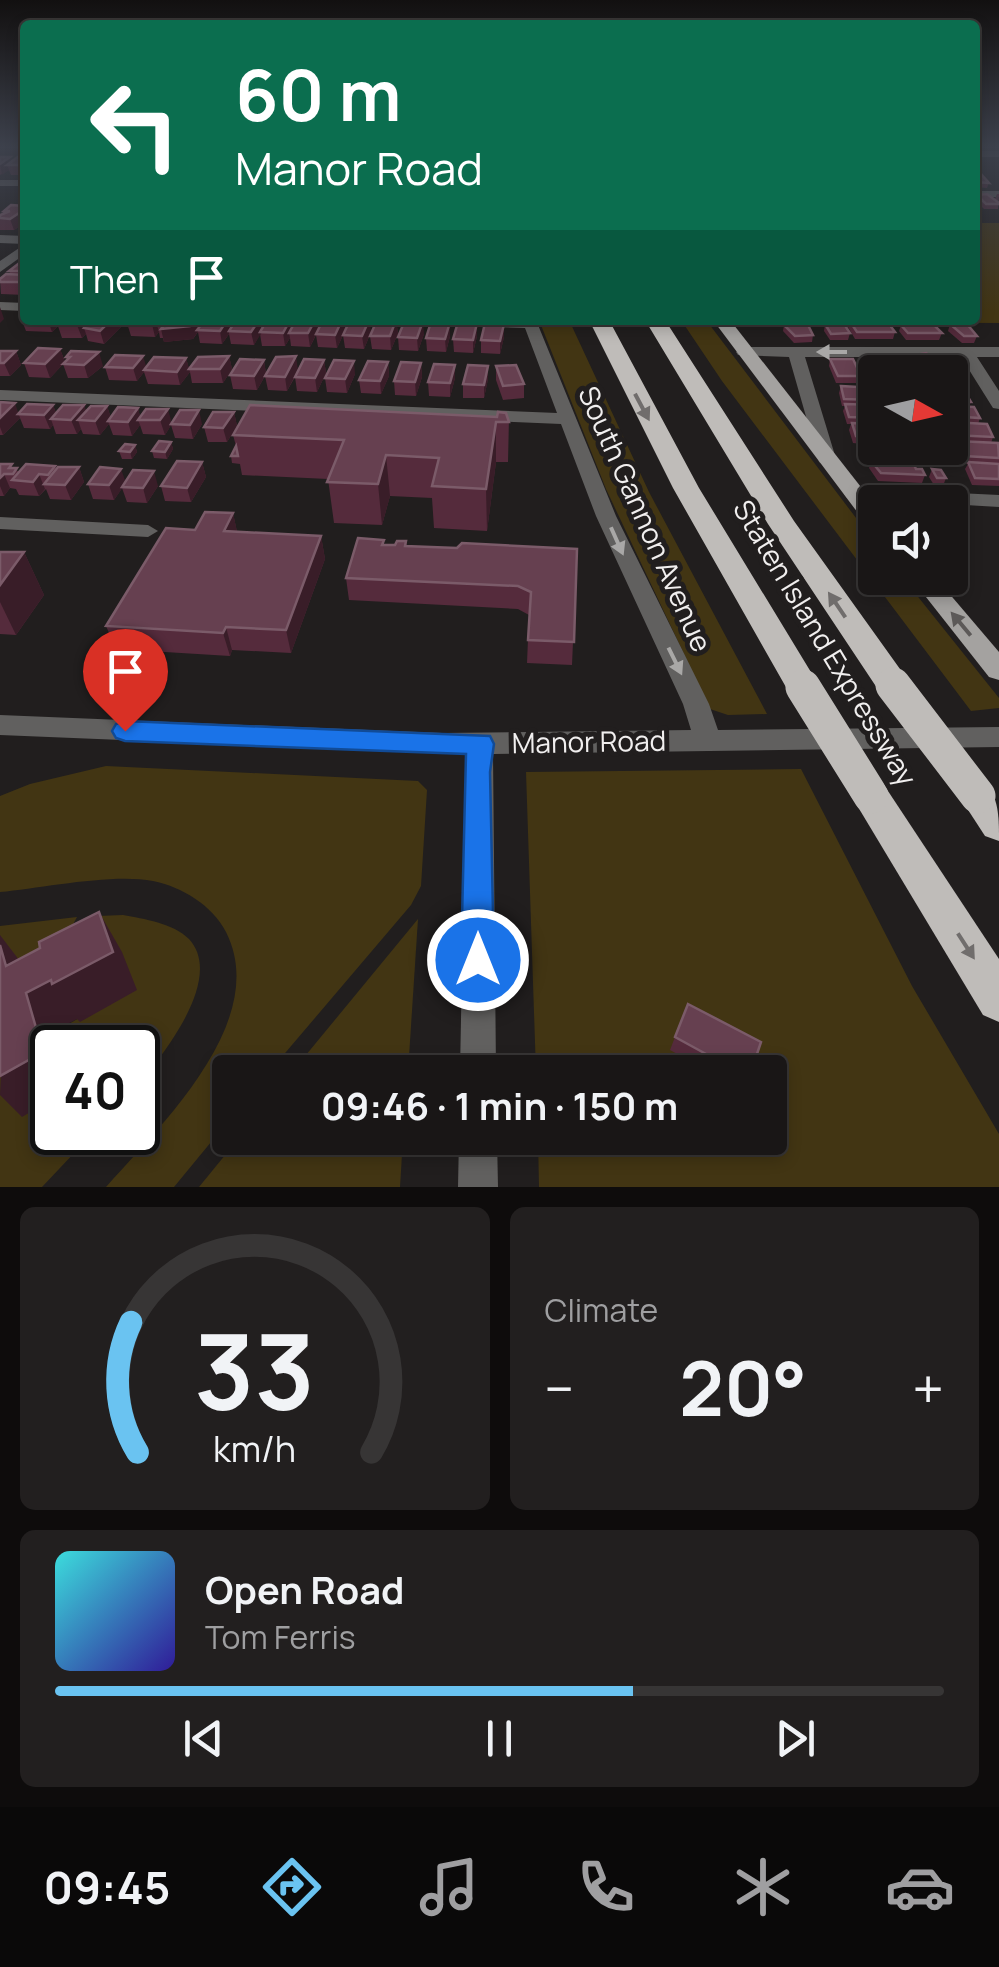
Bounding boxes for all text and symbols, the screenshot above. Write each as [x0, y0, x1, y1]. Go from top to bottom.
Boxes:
text: 60 m [235, 46, 402, 142]
icon: left [70, 60, 200, 190]
text: Manor Road [235, 137, 483, 199]
icon: arrive [179, 250, 234, 305]
text: Then [70, 252, 159, 304]
one-way arrow [815, 344, 847, 360]
north arrow [858, 355, 968, 465]
map controls [858, 355, 968, 595]
street label: South Gannon Avenue [570, 380, 722, 657]
one-way arrow [633, 393, 650, 422]
button: sound [858, 485, 968, 595]
street label: Staten Island Expressway [725, 492, 927, 793]
one-way arrow [609, 526, 625, 556]
one-way arrow [828, 592, 847, 619]
one-way arrow [951, 611, 972, 636]
pin [83, 629, 168, 732]
icon: arrive [98, 644, 153, 699]
one-way arrow [666, 647, 683, 676]
street label: Manor Road [512, 721, 666, 761]
position arrow [426, 908, 530, 1012]
one-way arrow [956, 932, 974, 960]
speed limit sign: 40 [30, 1025, 160, 1155]
text: 09:46 · 1 min · 150 m [321, 1079, 678, 1131]
text: Climate [545, 1288, 658, 1332]
text: 33 [194, 1299, 315, 1441]
text: 20° [679, 1336, 807, 1439]
text: − [545, 1350, 574, 1426]
text: + [912, 1350, 944, 1426]
text: km/h [213, 1424, 296, 1473]
text: Open Road [205, 1563, 404, 1615]
text: Tom Ferris [205, 1615, 356, 1659]
icon: previous [176, 1711, 231, 1766]
icon: pause [472, 1711, 527, 1766]
icon: next [768, 1711, 823, 1766]
icon: directions [257, 1852, 327, 1922]
icon: music [414, 1852, 484, 1922]
icon: phone [571, 1852, 641, 1922]
icon: climate [728, 1852, 798, 1922]
icon: car [885, 1852, 955, 1922]
text: 09:45 [44, 1856, 170, 1918]

